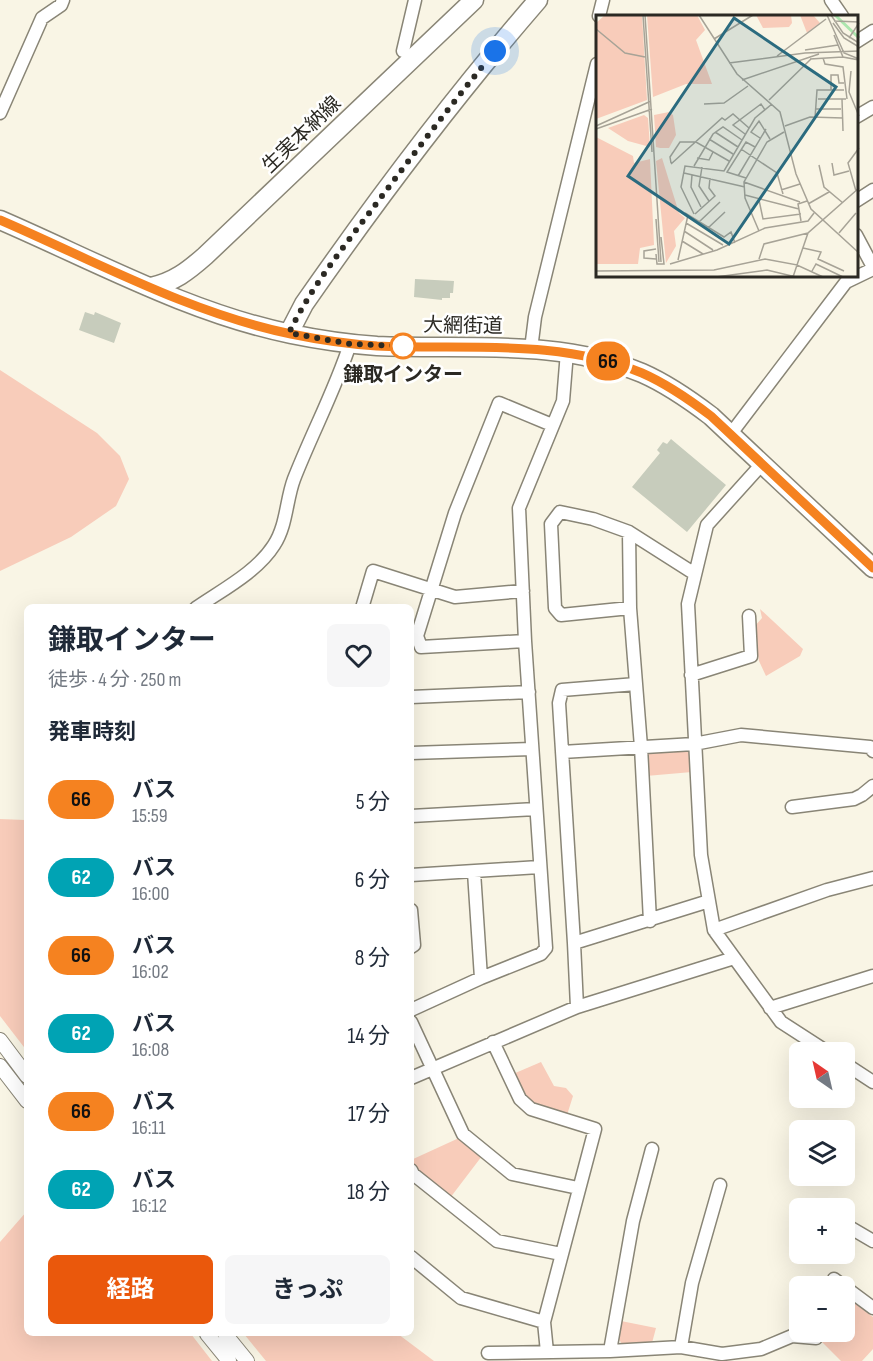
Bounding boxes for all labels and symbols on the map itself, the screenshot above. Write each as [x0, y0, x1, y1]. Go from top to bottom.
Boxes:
inset map [596, 15, 858, 278]
your location [480, 36, 510, 66]
street label: 生実本納線 [257, 91, 346, 178]
street label: 大網街道 [423, 313, 503, 339]
marker: 鎌取インター [390, 333, 416, 359]
line badge: 66 [581, 342, 635, 380]
place label: 鎌取インター [343, 363, 463, 387]
north arrow [789, 1042, 855, 1108]

